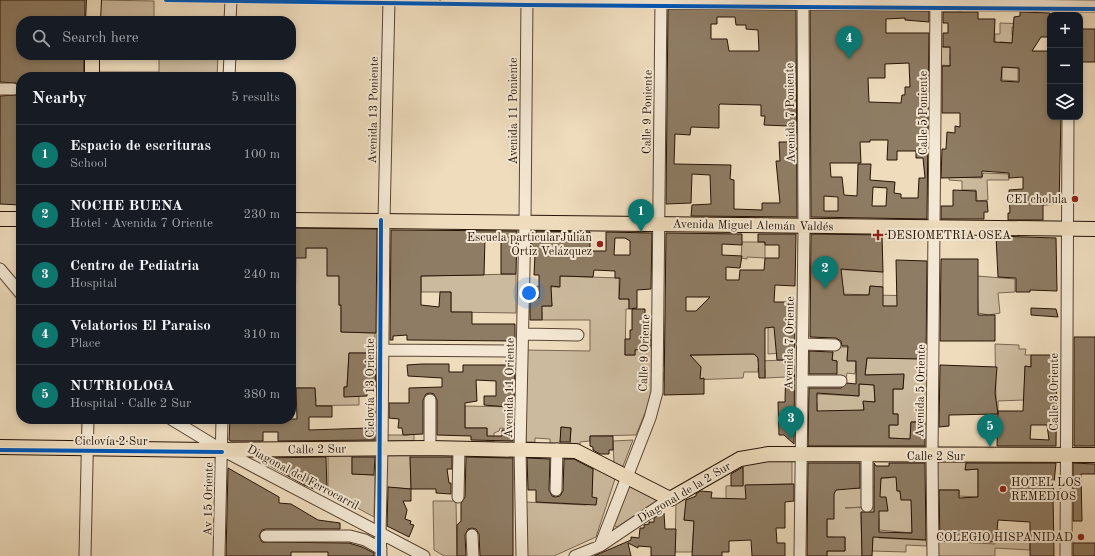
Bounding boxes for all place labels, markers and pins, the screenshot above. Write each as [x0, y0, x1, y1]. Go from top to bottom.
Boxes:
pin: 4 [836, 26, 862, 59]
place label: CEI cholula [1006, 194, 1067, 206]
marker: CEI cholula [1070, 194, 1080, 204]
pin: 1 [628, 199, 654, 232]
marker: DESIOMETRIA OSEA [872, 229, 884, 241]
place label: DESIOMETRIA OSEA [887, 230, 1011, 242]
place label: Escuela particularJulián Ortiz Velázquez [467, 232, 593, 258]
marker: Escuela particularJulián Ortiz Velázquez [595, 239, 605, 249]
pin: 2 [812, 256, 838, 289]
pin: 3 [778, 406, 804, 439]
pin: 5 [977, 414, 1003, 447]
place label: HOTEL LOS REMEDIOS [1011, 477, 1081, 503]
marker: HOTEL LOS REMEDIOS [998, 484, 1008, 494]
place label: COLEGIO HISPANIDAD [936, 532, 1073, 544]
marker: COLEGIO HISPANIDAD [1076, 532, 1086, 542]

